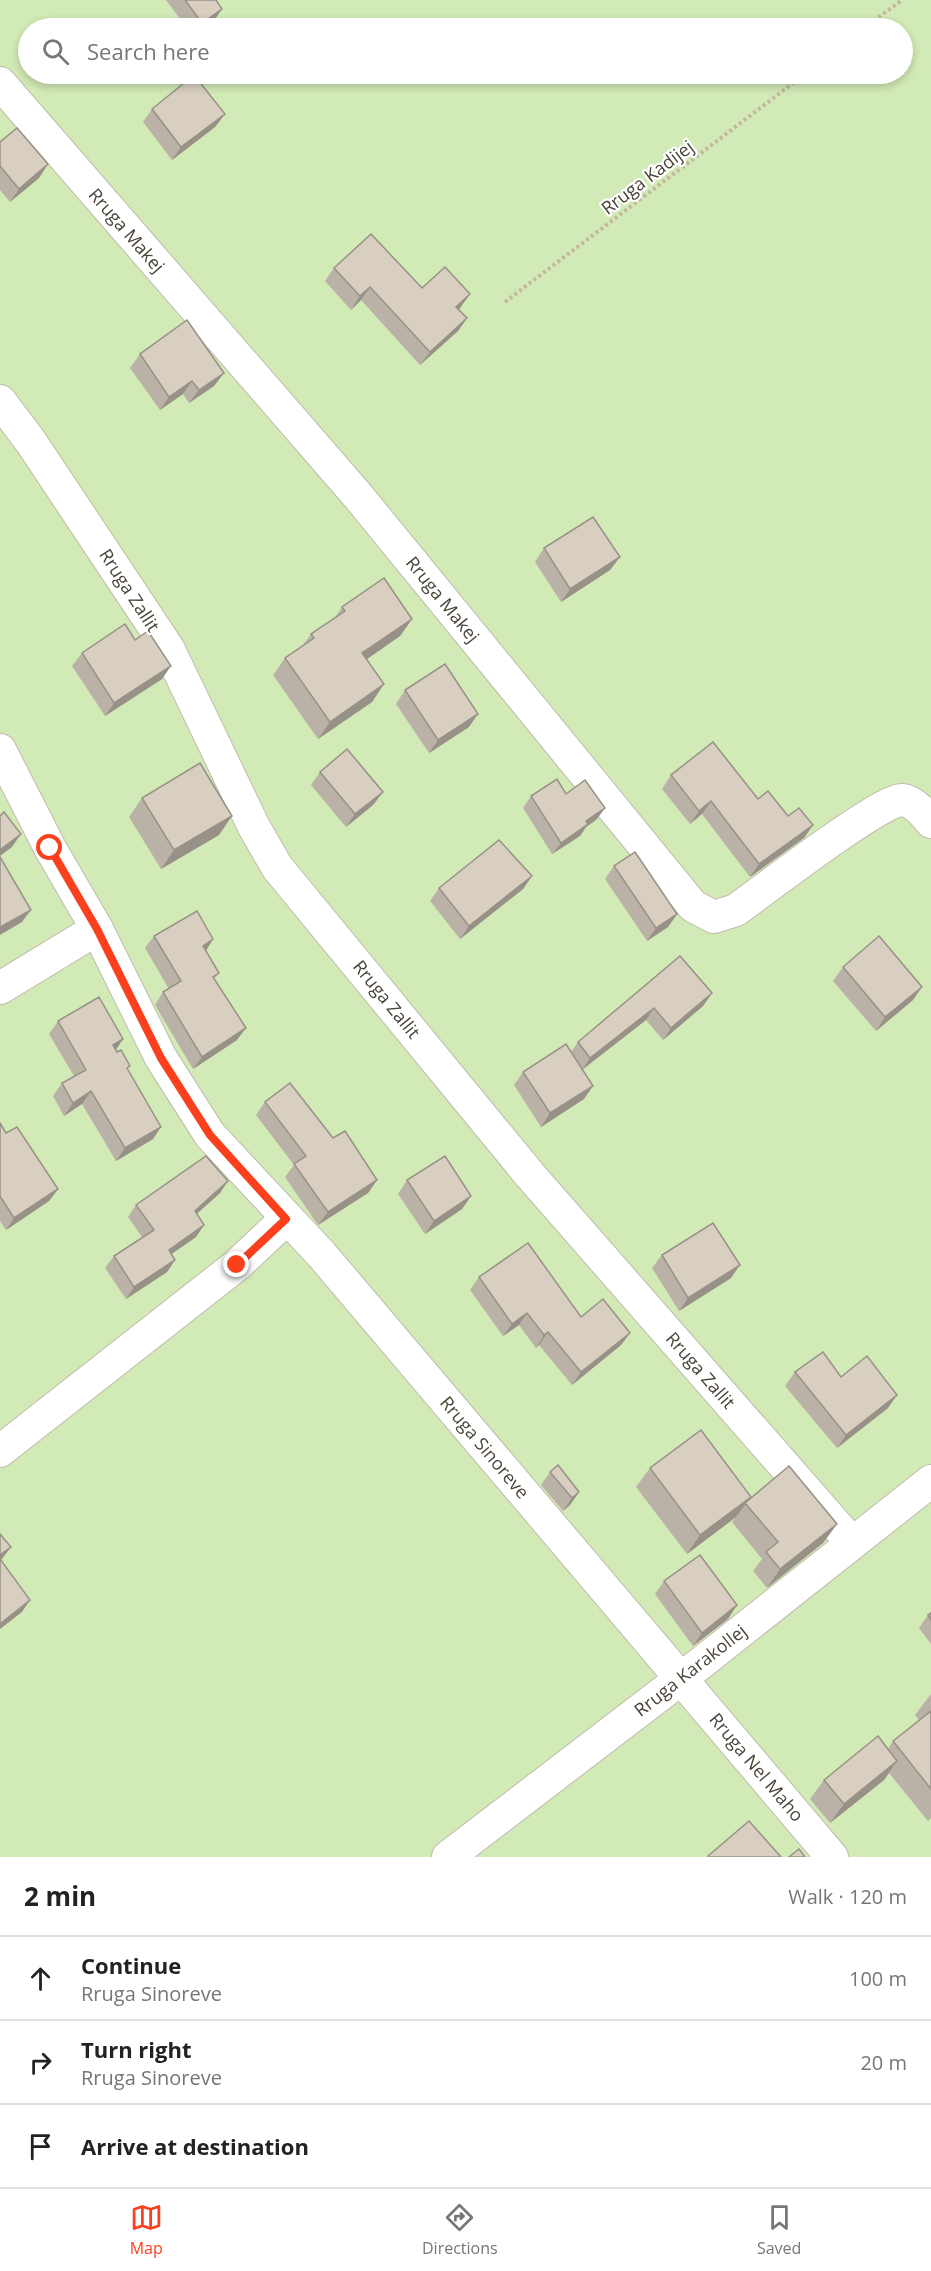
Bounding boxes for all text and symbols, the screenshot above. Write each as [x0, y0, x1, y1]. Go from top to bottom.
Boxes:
search box [18, 18, 913, 84]
icon: search [39, 35, 72, 68]
text: Search here [87, 36, 210, 66]
street label: Rruga Kadijej [596, 134, 698, 220]
street label: Rruga Makej [84, 183, 170, 277]
street label: Rruga Zallit [94, 544, 166, 636]
street label: Rruga Makej [401, 551, 485, 647]
route start [36, 834, 62, 860]
street label: Rruga Zallit [348, 955, 426, 1043]
route end [223, 1251, 249, 1277]
street label: Rruga Zallit [661, 1327, 741, 1413]
street label: Rruga Sinoreve [435, 1391, 535, 1503]
street label: Rruga Karakollej [629, 1619, 751, 1721]
street label: Rruga Nel Maho [704, 1708, 810, 1826]
text: 2 min [24, 1878, 96, 1914]
text: Walk · 120 m [788, 1883, 907, 1910]
text: Continue [81, 1950, 181, 1980]
icon: ahead [24, 1962, 57, 1995]
text: 100 m [849, 1965, 907, 1992]
text: Rruga Sinoreve [81, 1980, 222, 2007]
text: Turn right [81, 2034, 192, 2064]
icon: right [24, 2046, 57, 2079]
text: 20 m [860, 2049, 907, 2076]
text: Rruga Sinoreve [81, 2064, 222, 2091]
icon: arrive [24, 2130, 57, 2163]
text: Arrive at destination [81, 2131, 309, 2161]
tab: Map [130, 2201, 163, 2259]
tab: Directions [422, 2201, 498, 2259]
tab: Saved [757, 2201, 801, 2259]

